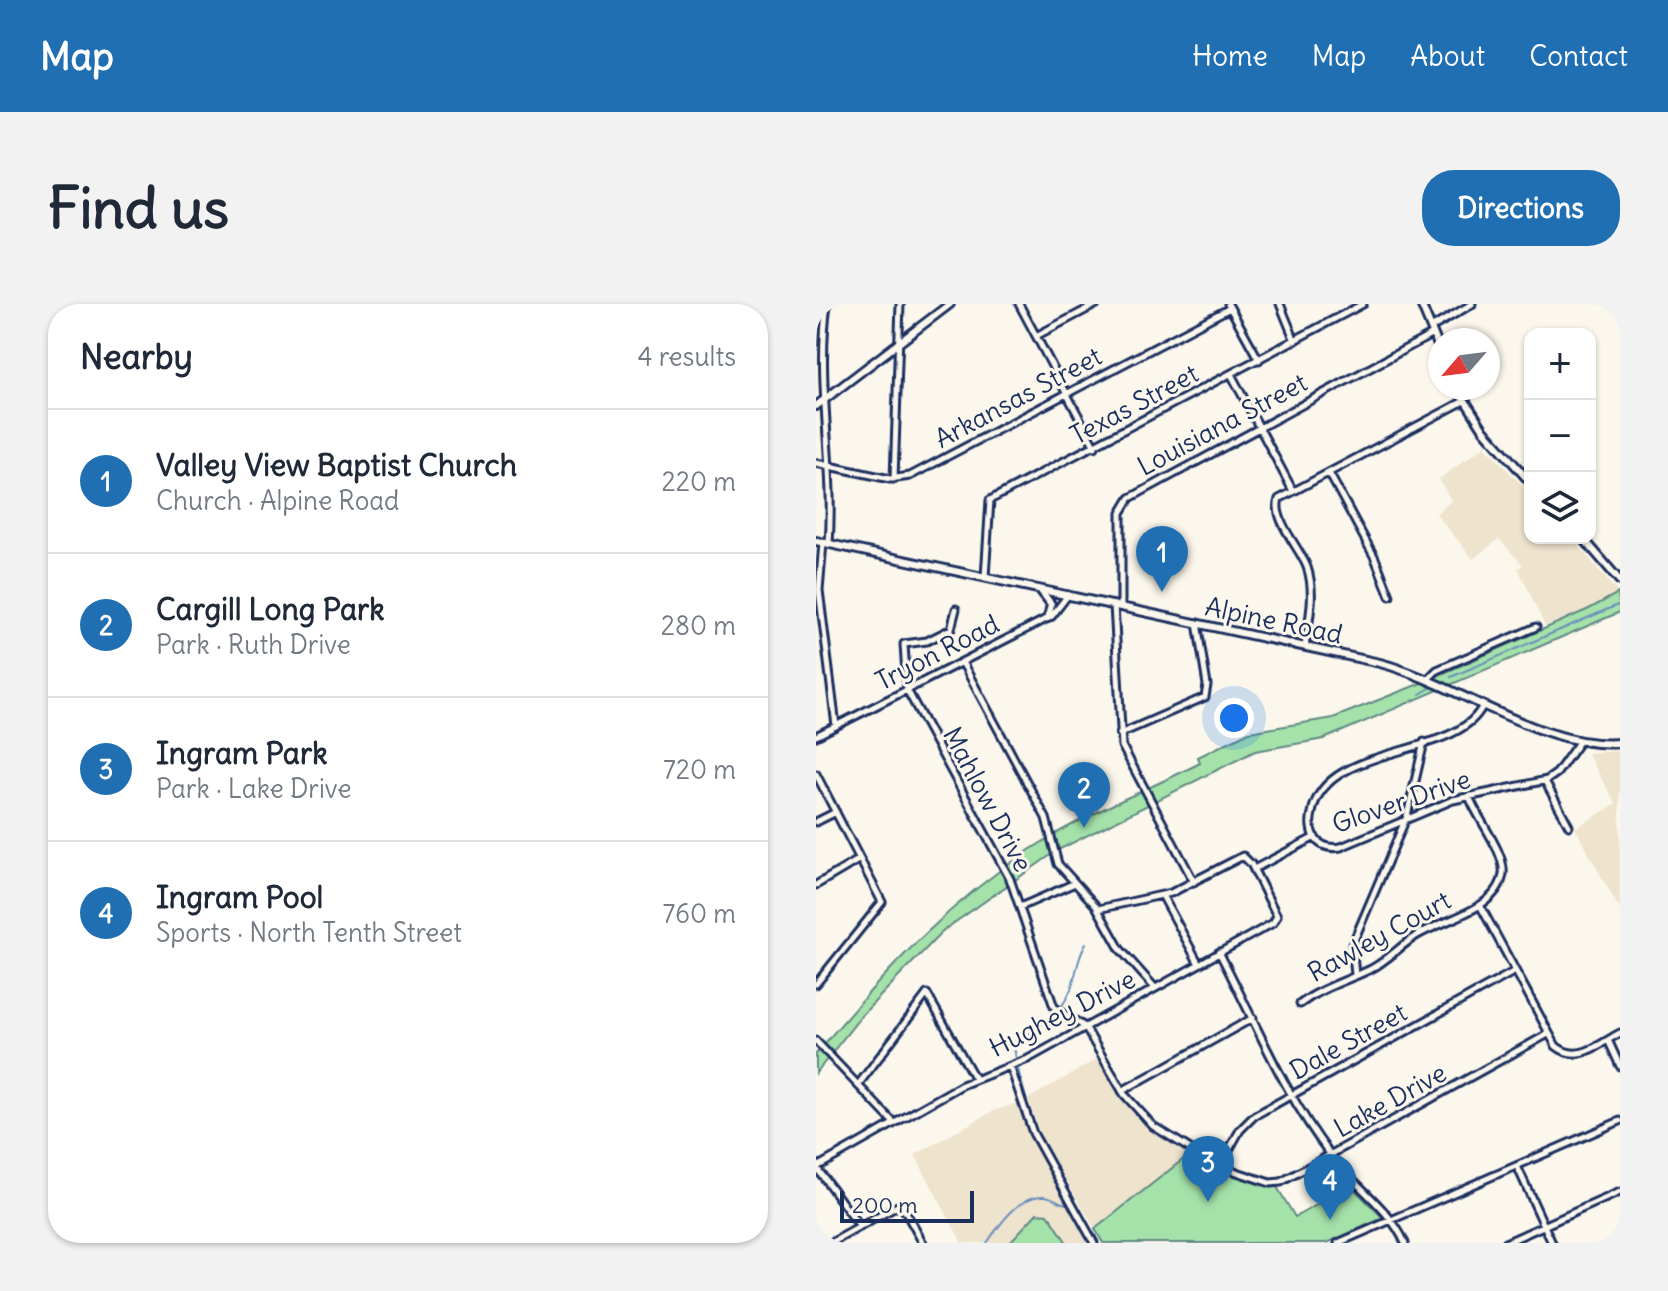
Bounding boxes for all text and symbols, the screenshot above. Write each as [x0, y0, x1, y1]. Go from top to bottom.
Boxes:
text: Map [40, 33, 114, 80]
text: Home [1192, 38, 1268, 74]
text: Map [1312, 38, 1366, 74]
text: About [1410, 38, 1485, 74]
text: Contact [1529, 38, 1628, 74]
button: Directions [1422, 170, 1620, 246]
text: Find us [48, 173, 229, 243]
north arrow [1428, 328, 1500, 400]
map controls [1524, 328, 1596, 544]
button: + [1524, 328, 1596, 400]
text: Nearby [80, 335, 193, 378]
street label: Arkansas Street [929, 339, 1107, 455]
text: 4 results [638, 340, 736, 373]
street label: Texas Street [1064, 356, 1204, 452]
street label: Louisiana Street [1132, 365, 1313, 483]
button: − [1524, 400, 1596, 472]
text: Valley View Baptist Church [156, 446, 517, 484]
text: 1 [101, 465, 111, 498]
text: 220 m [661, 465, 736, 498]
button: layers [1524, 472, 1596, 544]
text: Church · Alpine Road [156, 484, 399, 517]
pin: 1 [1136, 526, 1188, 592]
street label: Alpine Road [1202, 589, 1346, 651]
text: Cargill Long Park [156, 590, 385, 628]
street label: Tryon Road [870, 607, 1004, 697]
text: 2 [99, 609, 113, 642]
text: 280 m [661, 609, 736, 642]
text: Park · Ruth Drive [156, 628, 351, 661]
your location [1214, 698, 1254, 738]
street label: Mahlow Drive [936, 721, 1040, 877]
text: Ingram Park [156, 734, 327, 772]
text: 3 [99, 753, 113, 786]
text: 720 m [663, 753, 736, 786]
pin: 2 [1058, 762, 1110, 828]
street label: Glover Drive [1327, 762, 1475, 840]
text: Park · Lake Drive [156, 772, 351, 805]
text: Ingram Pool [156, 878, 323, 916]
street label: Rawley Court [1302, 883, 1457, 989]
text: 4 [98, 897, 114, 930]
text: 760 m [662, 897, 736, 930]
text: Sports · North Tenth Street [156, 916, 462, 949]
street label: Hughey Drive [983, 962, 1141, 1064]
street label: Dale Street [1284, 995, 1412, 1087]
street label: Lake Drive [1328, 1056, 1452, 1144]
pin: 3 [1182, 1136, 1234, 1202]
pin: 4 [1304, 1154, 1356, 1220]
scale bar [840, 1187, 974, 1223]
text: 200 m [852, 1191, 918, 1219]

